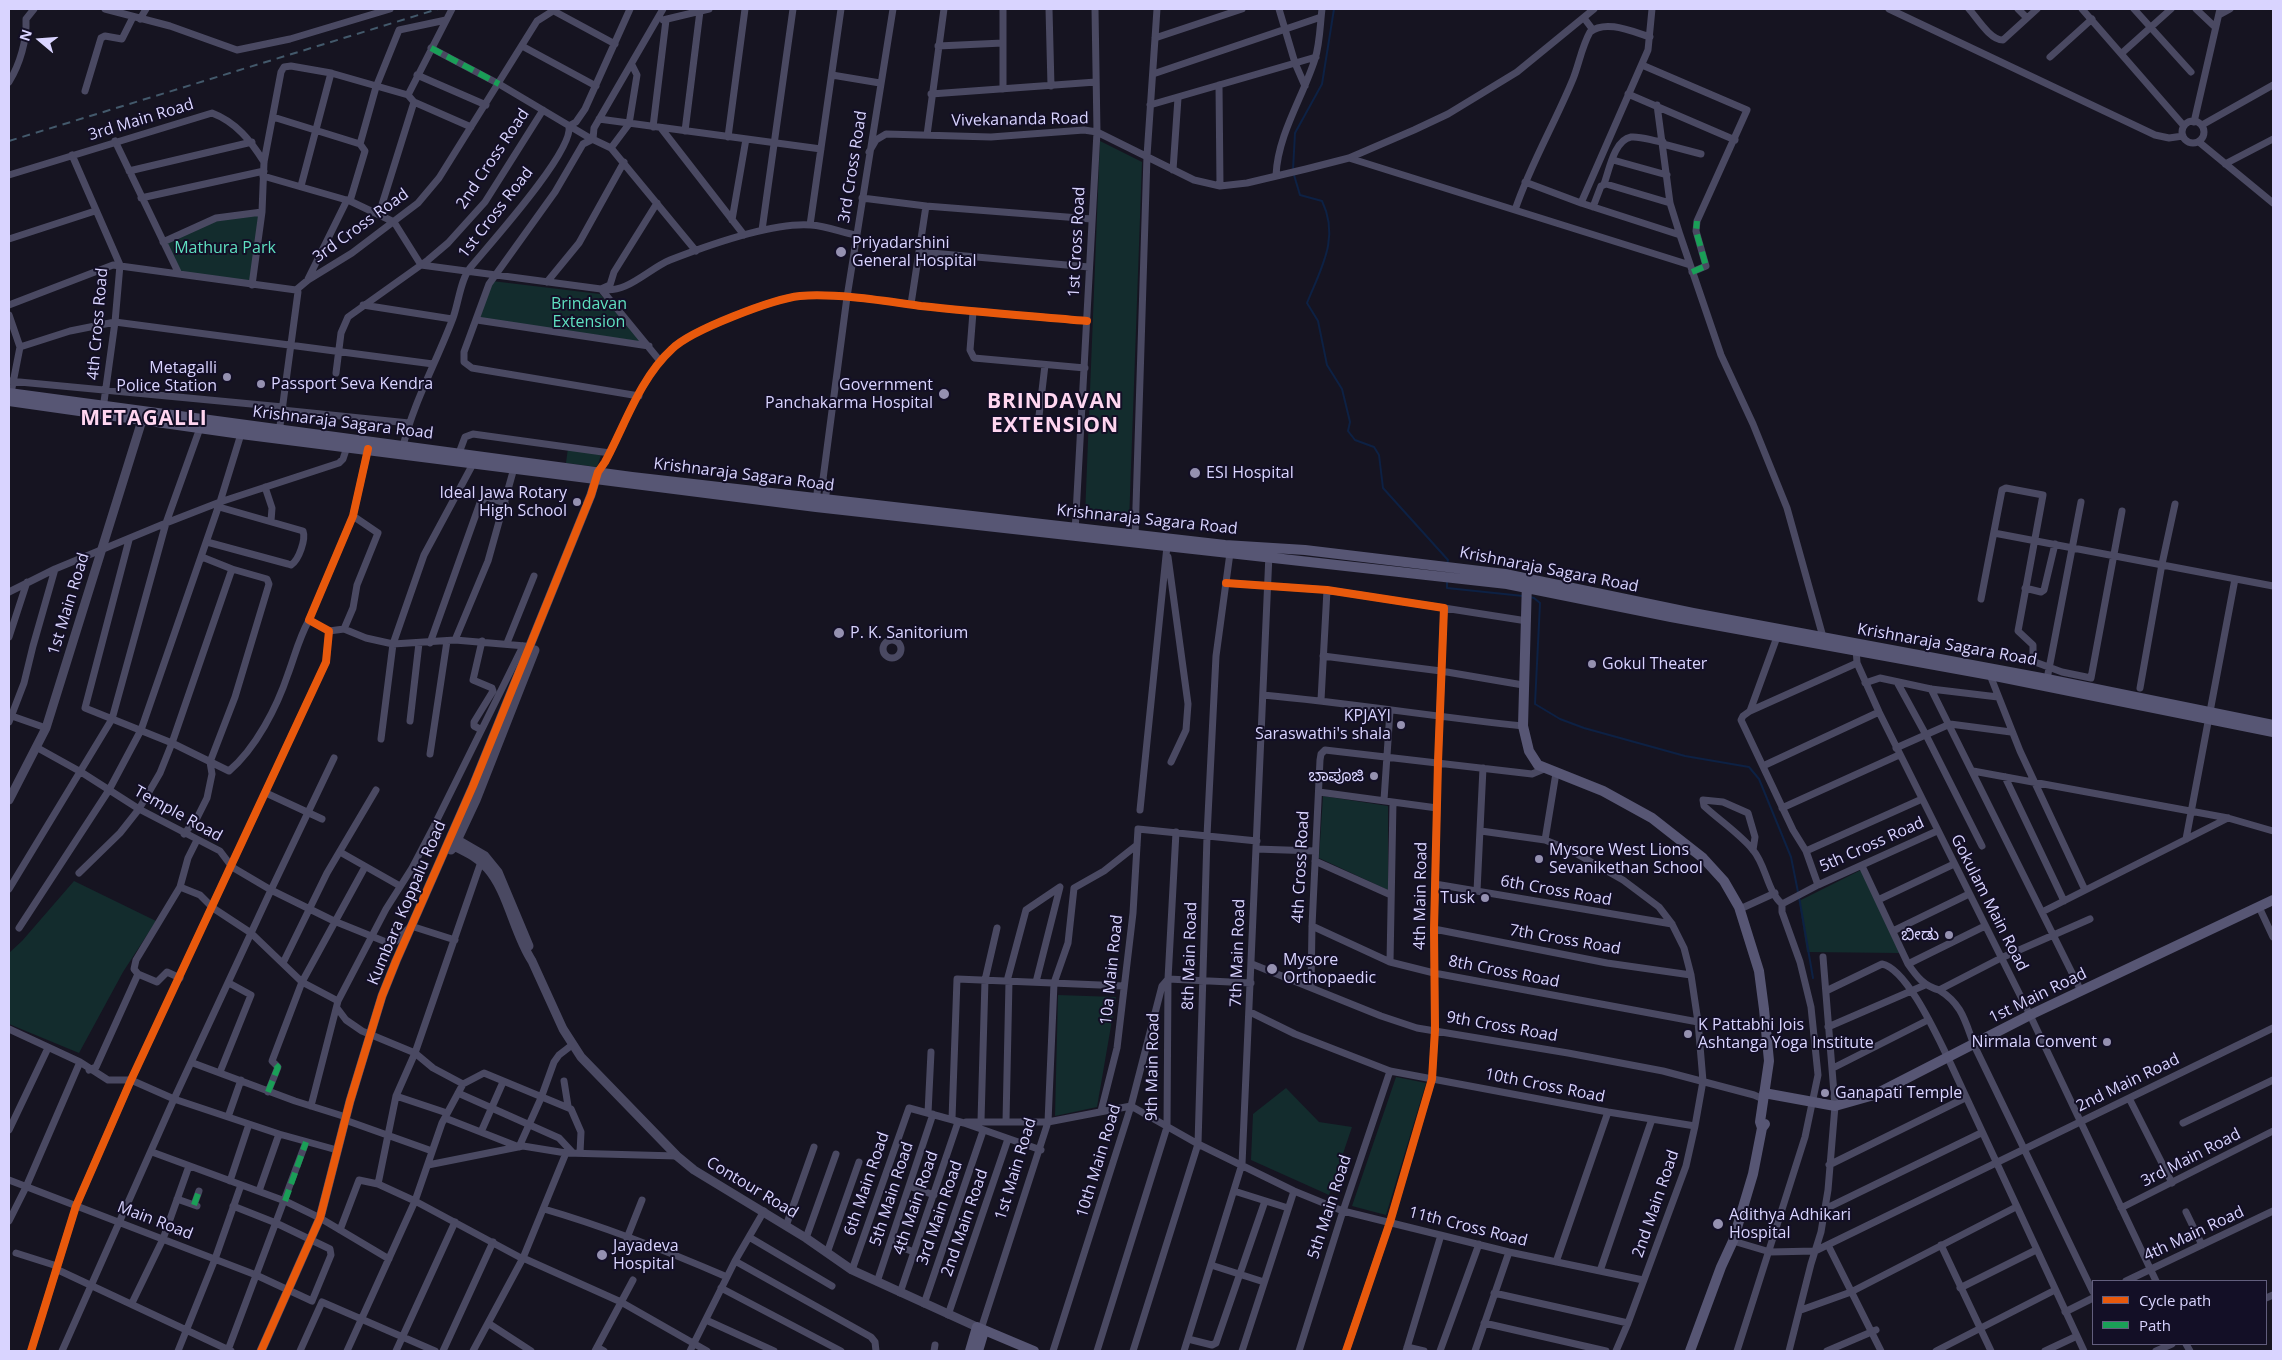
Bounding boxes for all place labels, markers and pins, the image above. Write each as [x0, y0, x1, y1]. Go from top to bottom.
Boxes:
place label: Priyadarshini General Hospital [852, 233, 977, 271]
marker: Priyadarshini General Hospital [834, 245, 848, 259]
place label: Metagalli Police Station [116, 358, 217, 396]
marker: Metagalli Police Station [221, 371, 233, 383]
place label: Passport Seva Kendra [271, 374, 433, 394]
place label: Government Panchakarma Hospital [765, 375, 933, 413]
marker: Passport Seva Kendra [255, 378, 267, 390]
marker: Government Panchakarma Hospital [937, 387, 951, 401]
place label: ESI Hospital [1206, 463, 1294, 483]
marker: ESI Hospital [1188, 466, 1202, 480]
place label: Ideal Jawa Rotary High School [439, 483, 567, 521]
marker: Ideal Jawa Rotary High School [571, 496, 583, 508]
place label: P. K. Sanitorium [850, 623, 968, 643]
marker: P. K. Sanitorium [832, 626, 846, 640]
place label: Gokul Theater [1602, 654, 1707, 674]
marker: Gokul Theater [1586, 658, 1598, 670]
place label: KPJAYI Saraswathi's shala [1255, 706, 1391, 744]
marker: KPJAYI Saraswathi's shala [1395, 719, 1407, 731]
place label: ಬಾಪೂಜಿ [1309, 766, 1364, 786]
marker: ಬಾಪೂಜಿ [1368, 770, 1380, 782]
place label: Mysore West Lions Sevanikethan School [1549, 840, 1703, 878]
marker: Mysore West Lions Sevanikethan School [1533, 853, 1545, 865]
place label: Tusk [1440, 888, 1475, 908]
marker: Tusk [1479, 892, 1491, 904]
place label: ಬೀಡು [1901, 925, 1939, 945]
marker: ಬೀಡು [1943, 929, 1955, 941]
place label: Mysore Orthopaedic [1283, 950, 1376, 988]
marker: Mysore Orthopaedic [1265, 962, 1279, 976]
place label: K Pattabhi Jois Ashtanga Yoga Institute [1698, 1015, 1874, 1053]
marker: K Pattabhi Jois Ashtanga Yoga Institute [1682, 1028, 1694, 1040]
place label: Nirmala Convent [1972, 1032, 2097, 1052]
marker: Nirmala Convent [2101, 1036, 2113, 1048]
place label: Ganapati Temple [1835, 1083, 1962, 1103]
marker: Ganapati Temple [1819, 1087, 1831, 1099]
place label: Adithya Adhikari Hospital [1729, 1205, 1851, 1243]
marker: Adithya Adhikari Hospital [1711, 1217, 1725, 1231]
place label: Jayadeva Hospital [613, 1236, 679, 1274]
marker: Jayadeva Hospital [595, 1248, 609, 1262]

